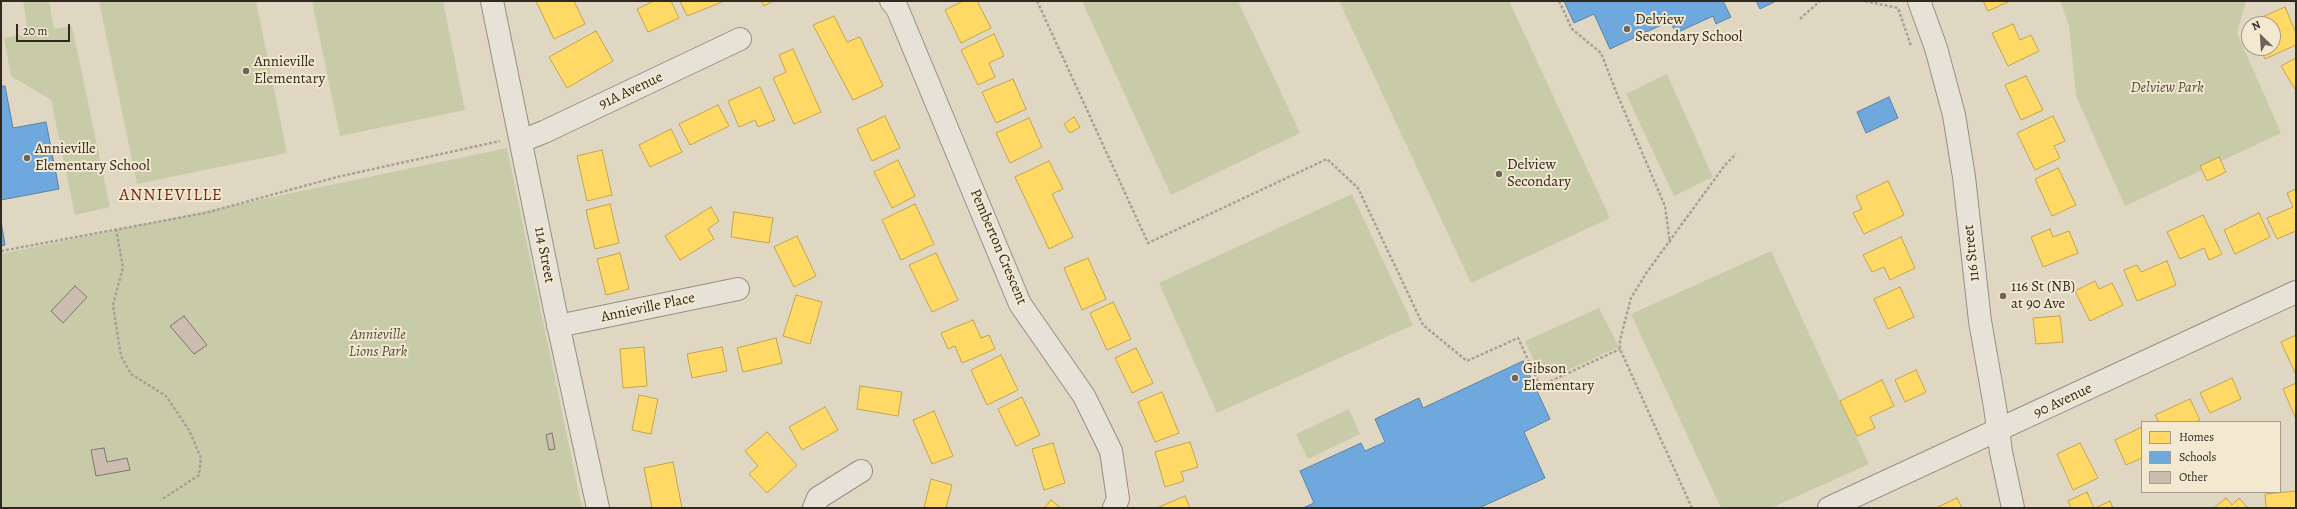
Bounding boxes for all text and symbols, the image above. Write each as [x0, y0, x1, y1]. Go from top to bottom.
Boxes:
place label: Delview Secondary School [1635, 11, 1742, 46]
scale bar [18, 16, 72, 42]
north arrow [2241, 16, 2281, 56]
text: N [2249, 17, 2263, 34]
text: 20 m [23, 23, 47, 39]
marker: Delview Secondary School [1622, 24, 1632, 34]
place label: Annieville Elementary [254, 53, 325, 88]
marker: Annieville Elementary [241, 66, 251, 76]
street label: 91A Avenue [596, 68, 666, 114]
park label: Delview Park [2130, 79, 2204, 97]
place label: Annieville Elementary School [35, 140, 150, 175]
marker: Annieville Elementary School [22, 153, 32, 163]
place label: Delview Secondary [1507, 156, 1571, 191]
marker: Delview Secondary [1494, 169, 1504, 179]
district label: ANNIEVILLE [119, 186, 223, 206]
street label: Pemberton Crescent [966, 186, 1030, 308]
street label: 116 Street [1960, 224, 1984, 282]
street label: 114 Street [530, 225, 558, 285]
place label: 116 St (NB) at 90 Ave [2011, 278, 2075, 313]
street label: Annieville Place [599, 289, 697, 327]
marker: 116 St (NB) at 90 Ave [1998, 291, 2008, 301]
park label: Annieville Lions Park [349, 326, 407, 361]
place label: Gibson Elementary [1523, 360, 1594, 395]
marker: Gibson Elementary [1510, 373, 1520, 383]
street label: 90 Avenue [2031, 380, 2095, 422]
legend [2141, 421, 2281, 493]
text: Homes [2179, 429, 2214, 445]
text: Schools [2179, 449, 2216, 465]
text: Other [2179, 469, 2208, 485]

